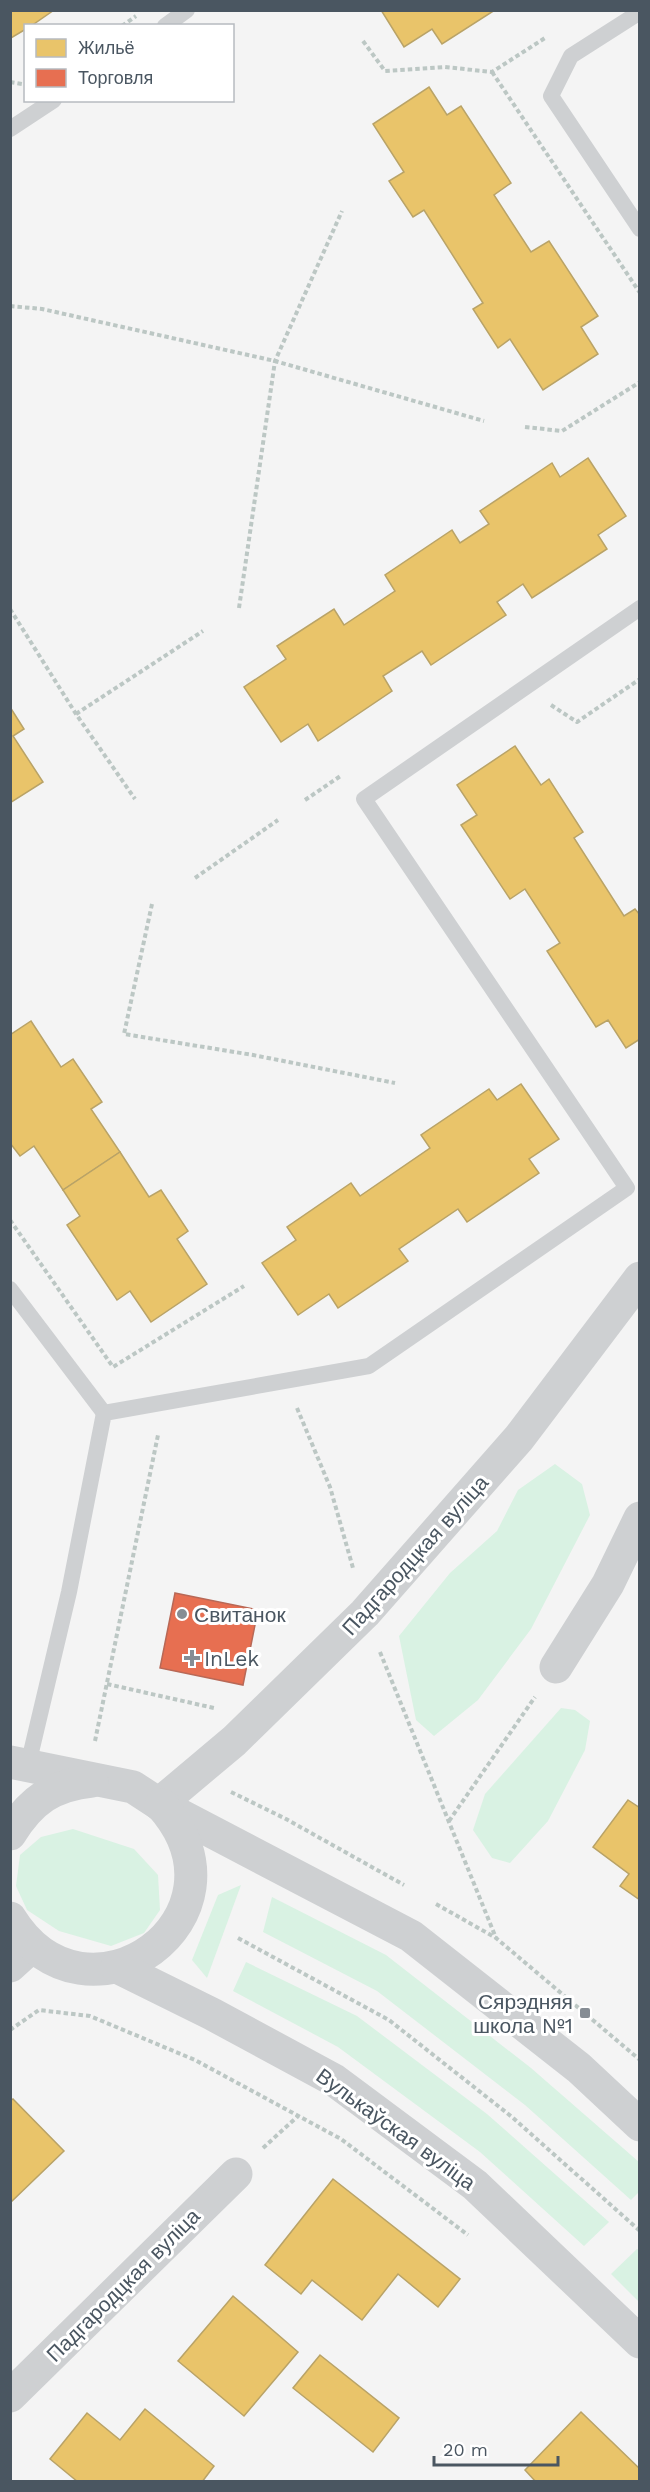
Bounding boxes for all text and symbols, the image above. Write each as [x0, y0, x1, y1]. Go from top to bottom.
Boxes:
legend [24, 24, 234, 102]
text: Жильё [78, 37, 135, 58]
text: Торговля [78, 67, 153, 88]
street label: Падгародцкая вуліца [337, 1470, 494, 1640]
place label: Свитанок [194, 1602, 286, 1627]
marker: Свитанок [175, 1607, 189, 1621]
place label: InLek [204, 1646, 259, 1671]
marker: InLek [185, 1651, 199, 1665]
place label: Сярэдняя школа №1 [473, 1989, 573, 2038]
marker: Сярэдняя школа №1 [578, 2006, 592, 2020]
street label: Вулькаўская вуліца [312, 2063, 481, 2195]
street label: Падгародцкая вуліца [41, 2203, 205, 2367]
scale bar [434, 2429, 558, 2467]
text: 20 m [443, 2439, 488, 2460]

